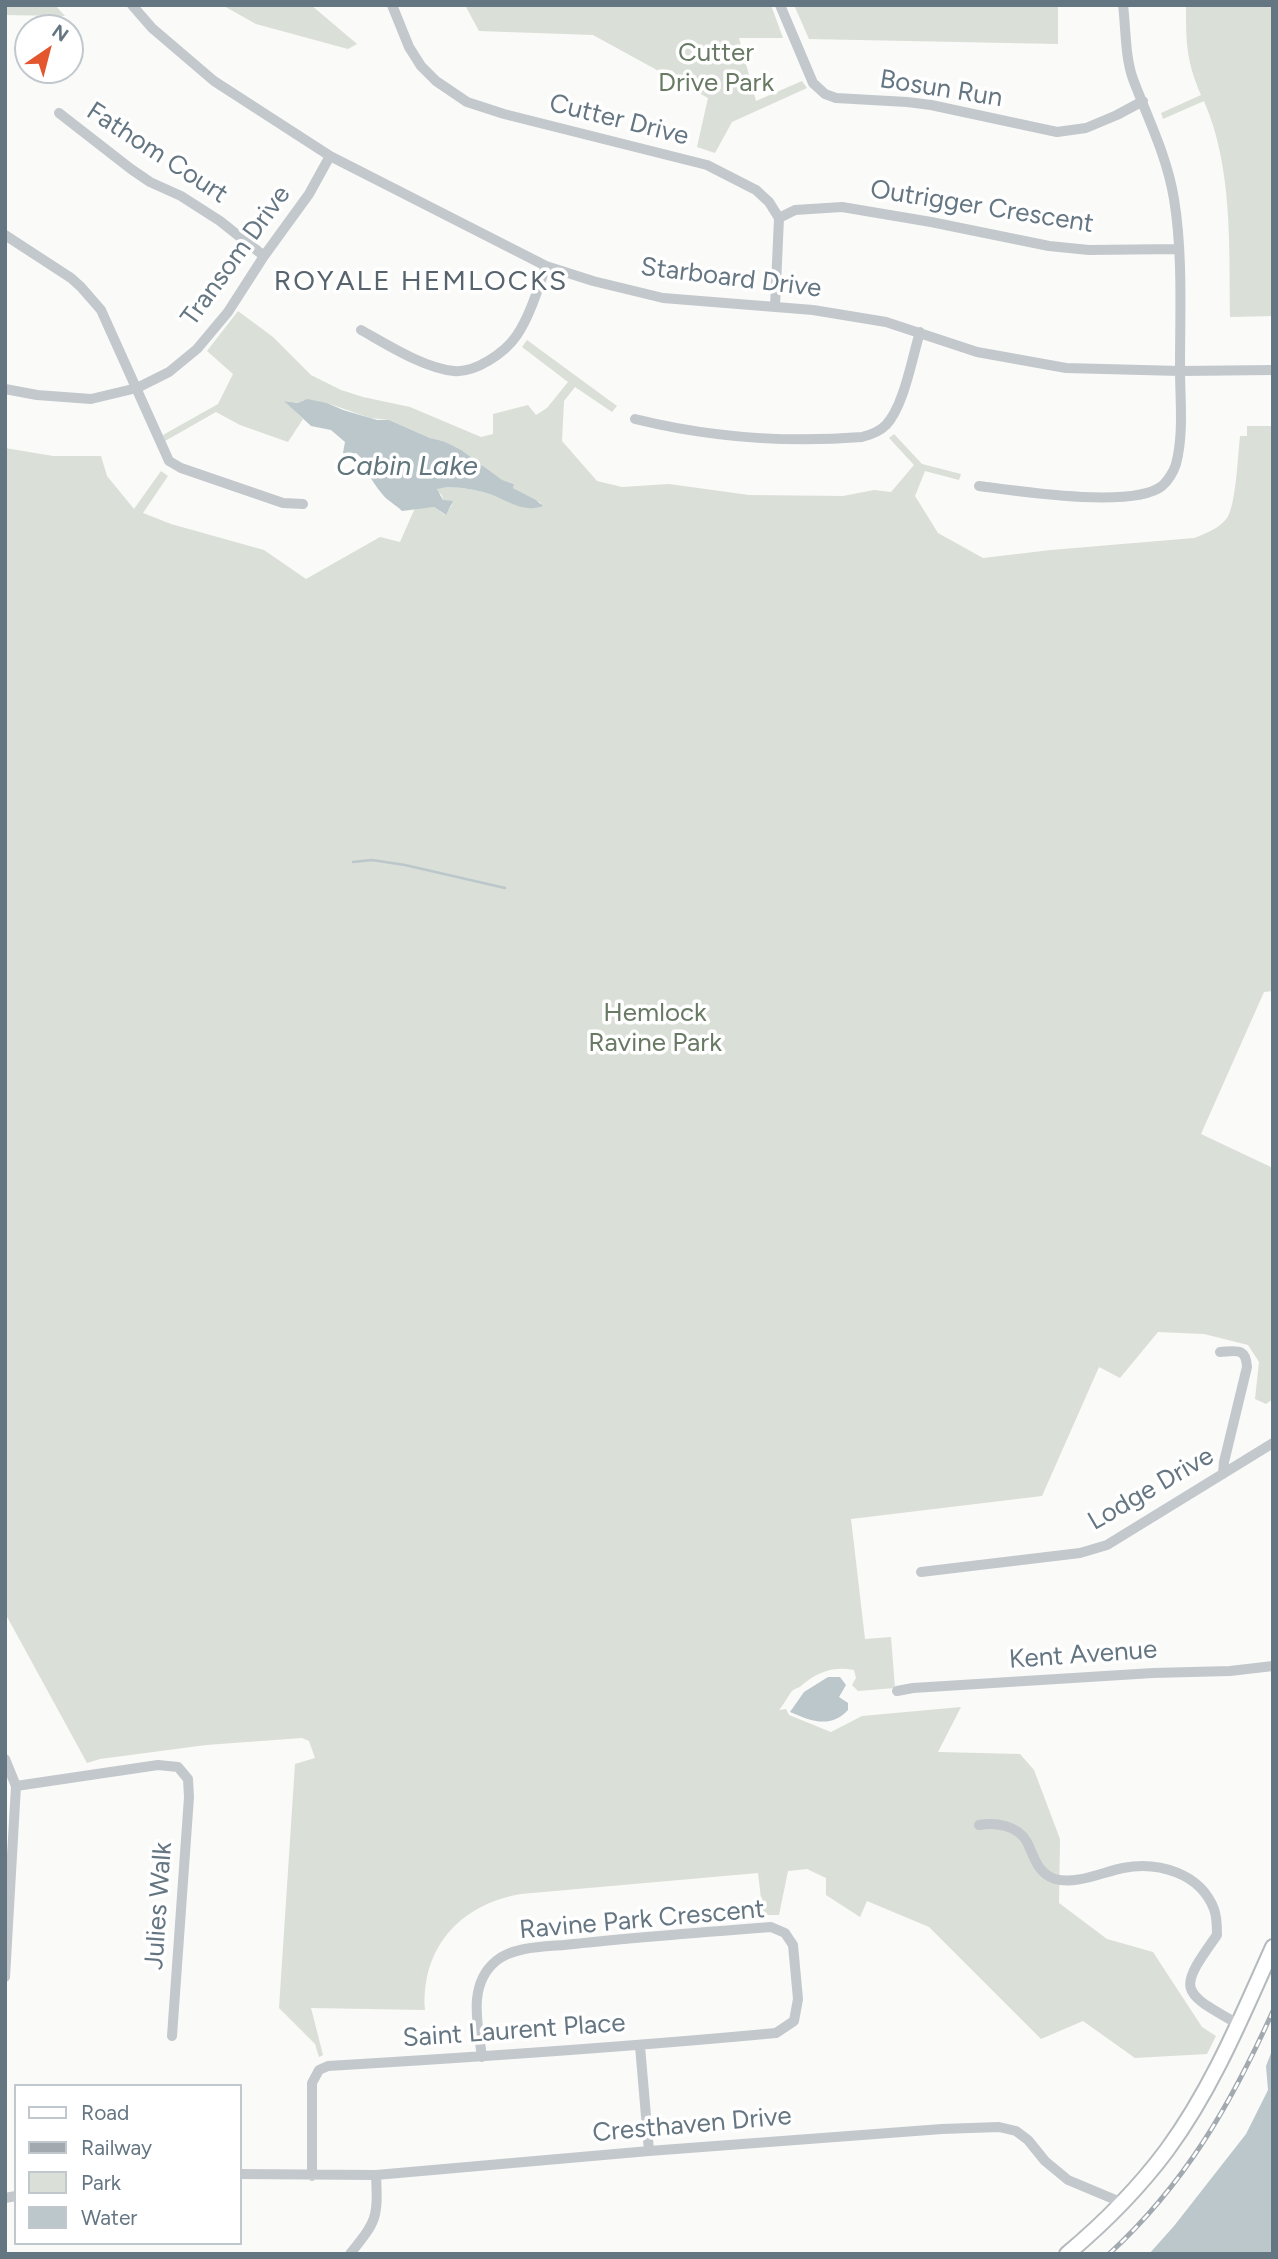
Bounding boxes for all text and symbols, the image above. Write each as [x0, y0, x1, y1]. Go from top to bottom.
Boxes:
north arrow [14, 14, 84, 84]
text: N [48, 19, 73, 47]
park label: Cutter Drive Park [658, 37, 774, 98]
street label: Bosun Run [877, 64, 1005, 114]
street label: Cutter Drive [546, 88, 692, 152]
street label: Fathom Court [81, 96, 233, 210]
street label: Outrigger Crescent [868, 174, 1096, 240]
street label: Transom Drive [175, 180, 297, 332]
street label: Starboard Drive [639, 251, 823, 305]
district label: ROYALE HEMLOCKS [276, 265, 566, 299]
water label: Cabin Lake [336, 450, 478, 484]
park label: Hemlock Ravine Park [588, 997, 722, 1058]
street label: Lodge Drive [1083, 1441, 1219, 1537]
street label: Kent Avenue [1008, 1634, 1158, 1676]
street label: Julies Walk [139, 1841, 179, 1971]
street label: Ravine Park Crescent [518, 1894, 766, 1946]
street label: Saint Laurent Place [402, 2008, 626, 2054]
legend [14, 2084, 242, 2245]
text: Road [81, 2100, 129, 2125]
street label: Cresthaven Drive [591, 2101, 793, 2149]
text: Railway [81, 2135, 152, 2160]
text: Park [81, 2170, 121, 2195]
text: Water [81, 2205, 137, 2230]

